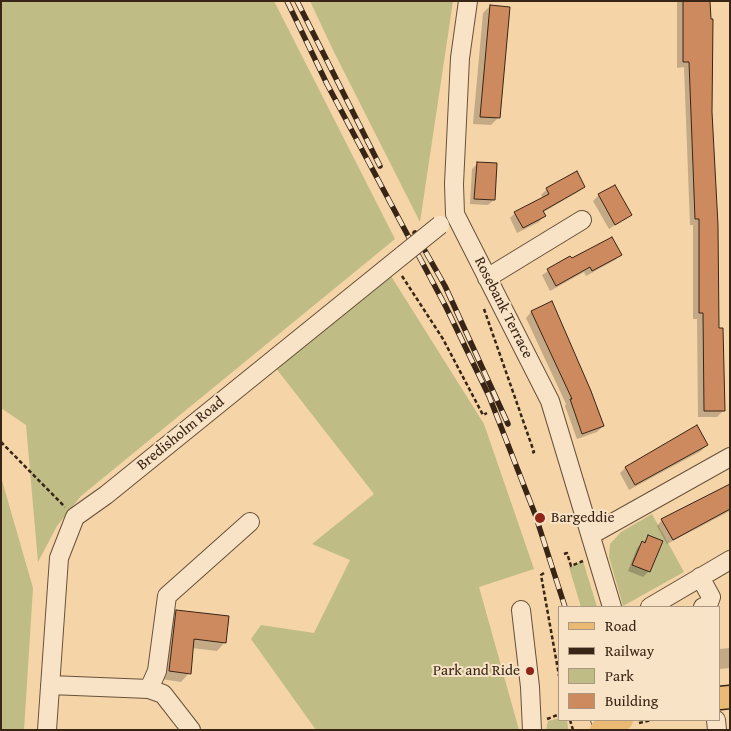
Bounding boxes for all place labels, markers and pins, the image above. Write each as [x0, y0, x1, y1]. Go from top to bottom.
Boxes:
place label: Bargeddie [551, 509, 615, 527]
marker: Bargeddie [533, 511, 547, 525]
place label: Park and Ride [433, 662, 520, 680]
marker: Park and Ride [524, 665, 536, 677]

